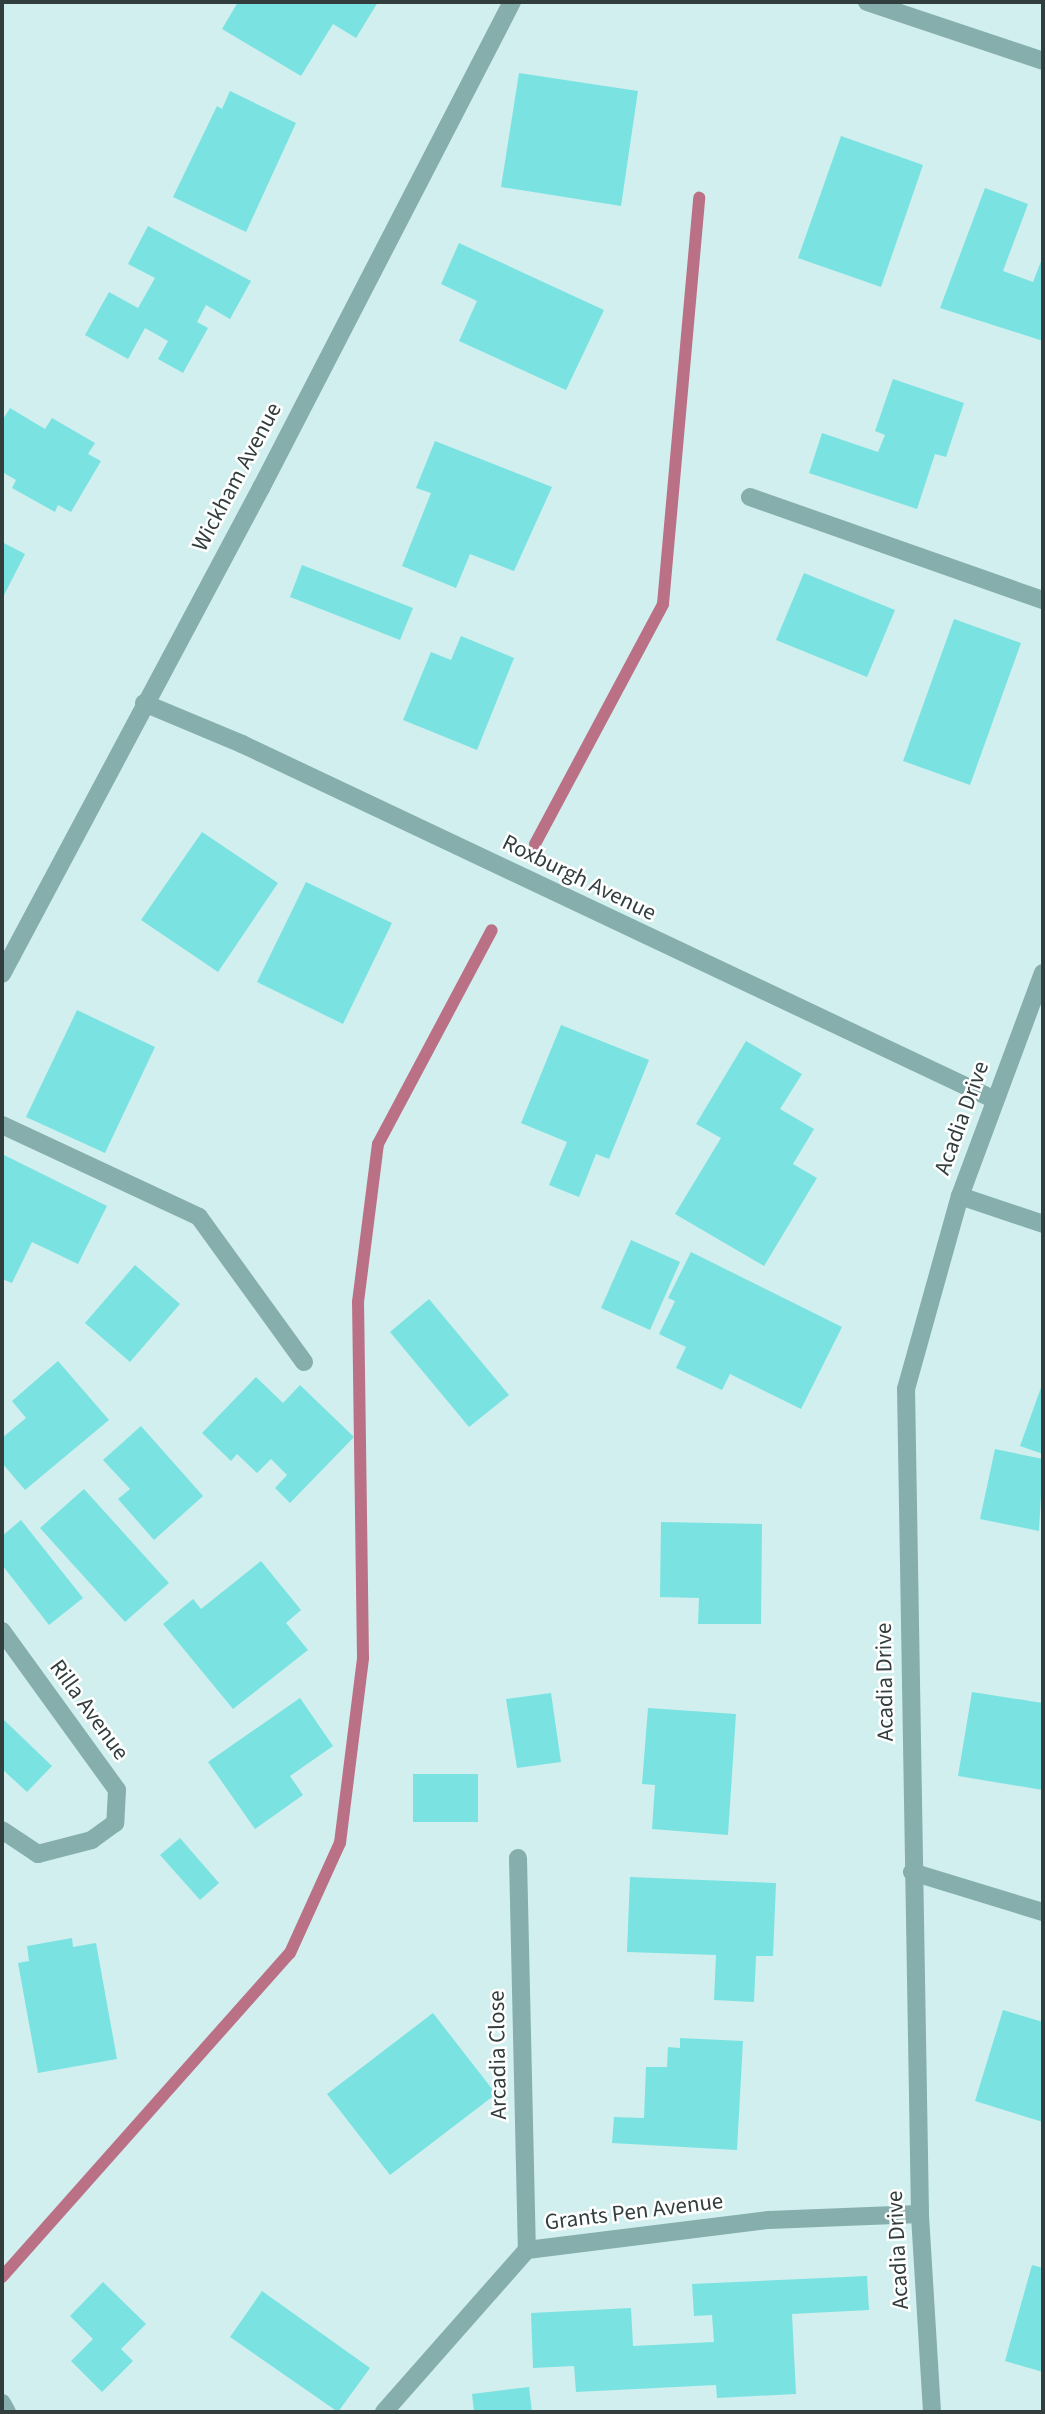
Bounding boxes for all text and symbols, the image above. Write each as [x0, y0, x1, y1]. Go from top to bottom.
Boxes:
street label: Wickham Avenue [186, 398, 288, 556]
street label: Roxburgh Avenue [498, 829, 660, 927]
street label: Acadia Drive [929, 1057, 995, 1179]
street label: Acadia Drive [870, 1622, 900, 1742]
street label: Rilla Avenue [43, 1654, 135, 1766]
street label: Arcadia Close [483, 1990, 513, 2120]
street label: Grants Pen Avenue [543, 2187, 725, 2237]
street label: Acadia Drive [881, 2190, 915, 2310]

